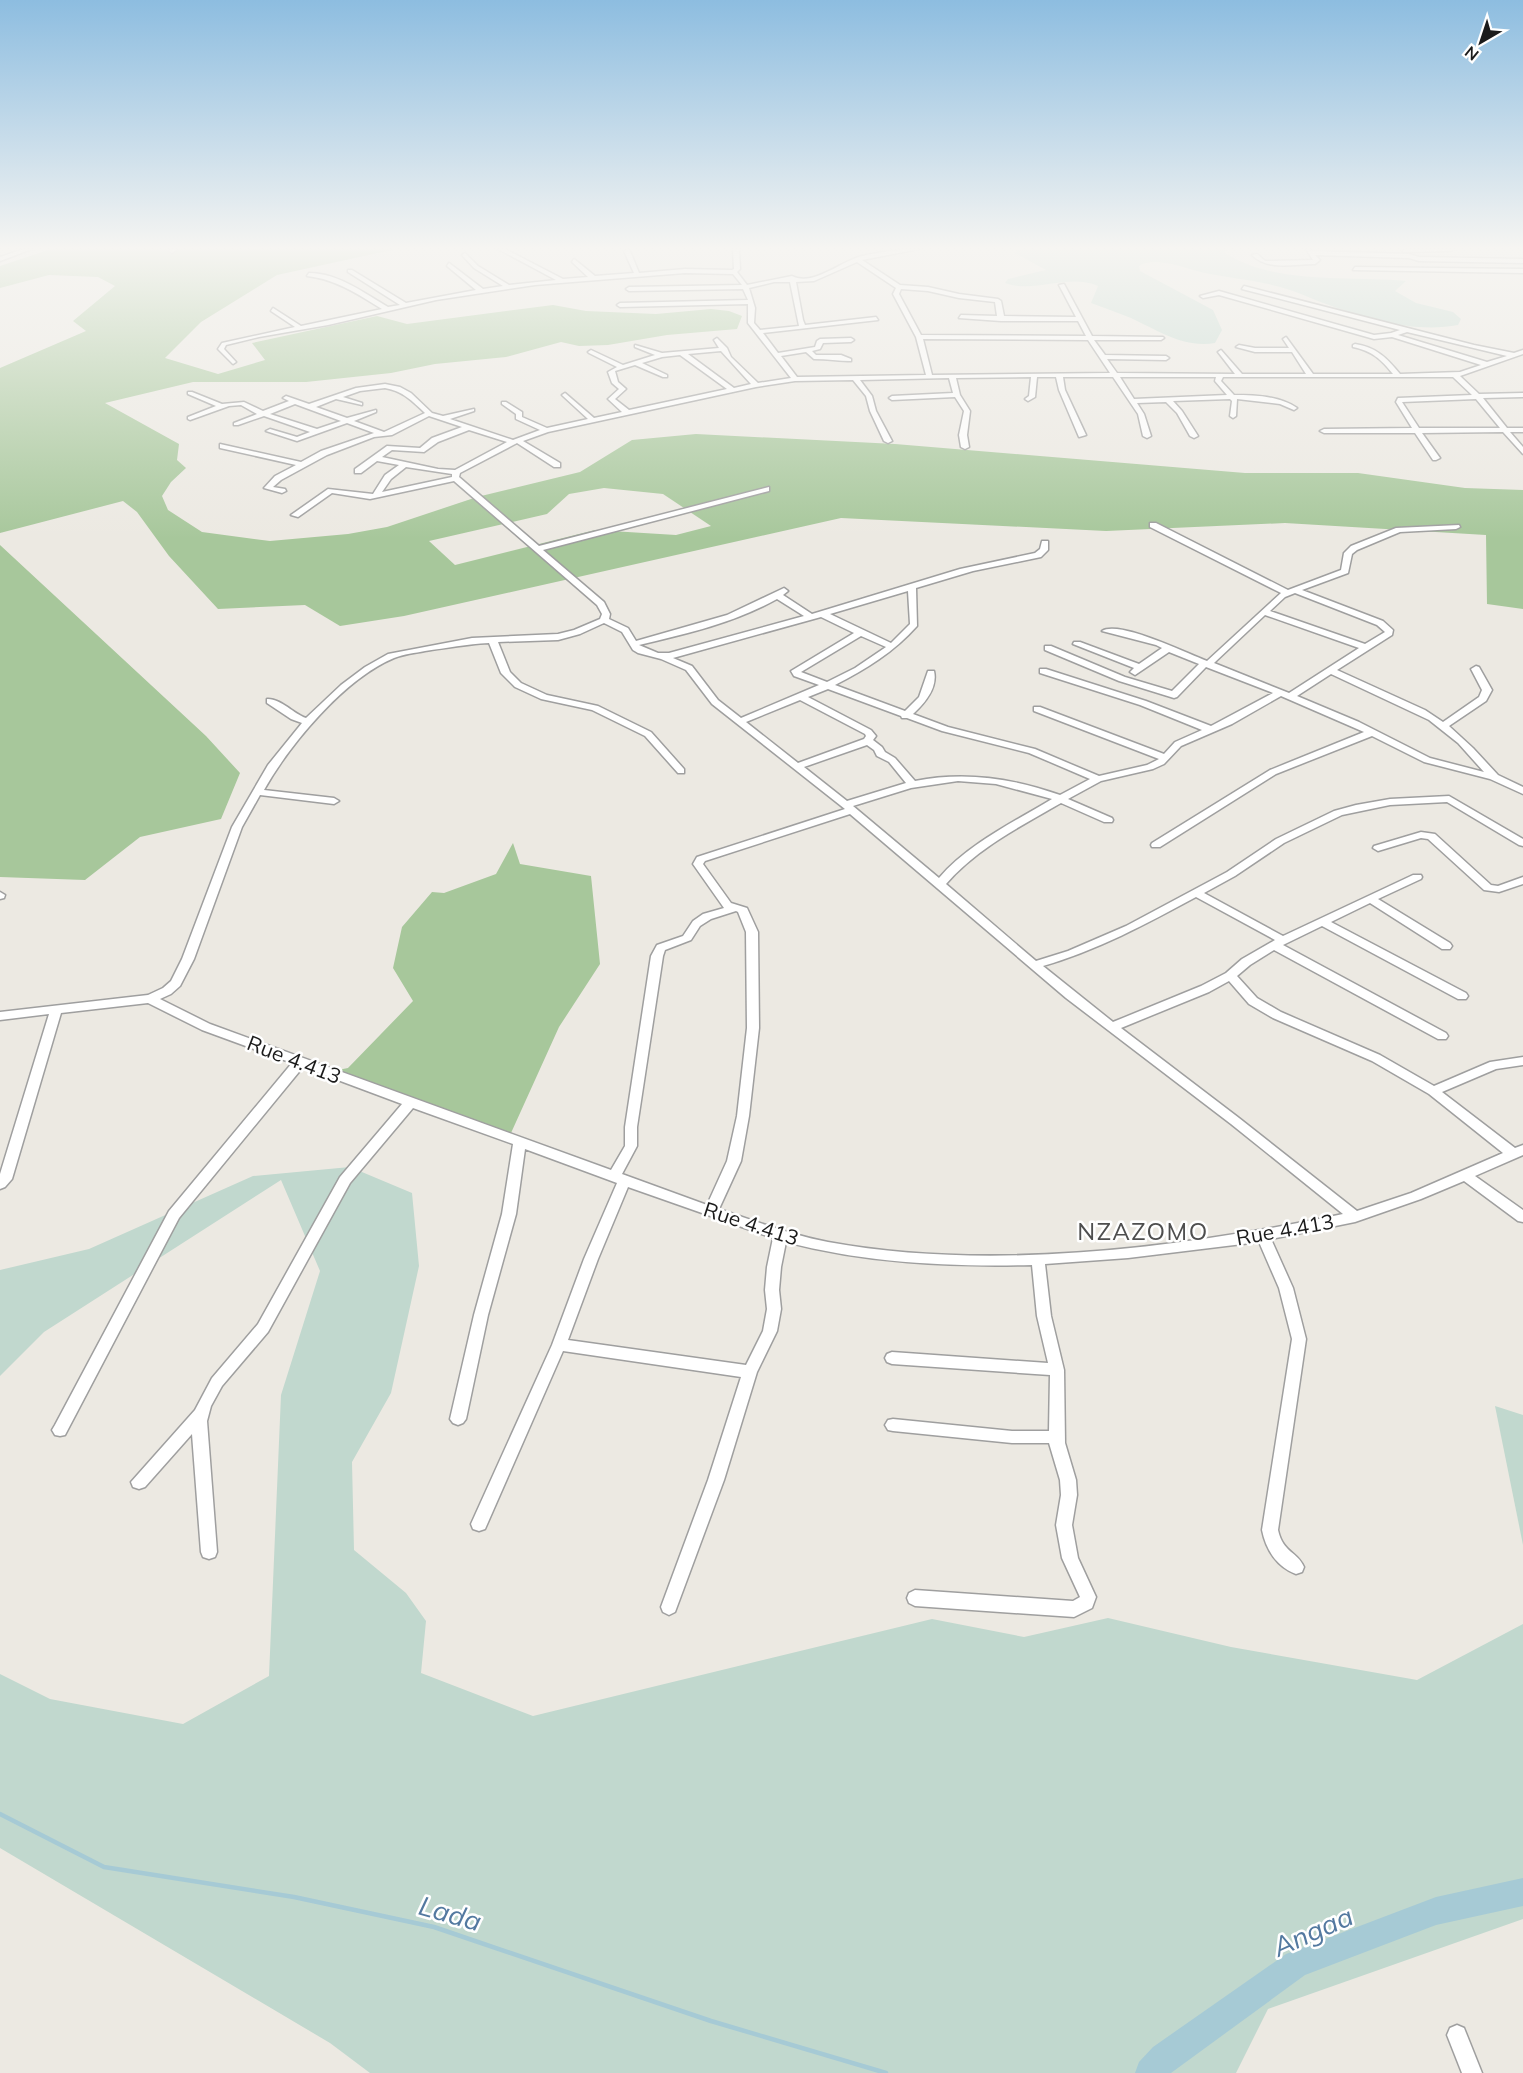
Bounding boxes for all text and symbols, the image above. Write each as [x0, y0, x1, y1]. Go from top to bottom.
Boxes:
north arrow [1451, 12, 1511, 72]
text: N [1461, 42, 1483, 65]
street label: Rue 4.413 [244, 1029, 345, 1089]
street label: Rue 4.413 [700, 1195, 802, 1251]
street label: Rue 4.413 [1234, 1208, 1336, 1250]
district label: NZAZOMO [1077, 1216, 1209, 1246]
water label: Lada [415, 1888, 485, 1938]
water label: Angaa [1266, 1898, 1358, 1964]

